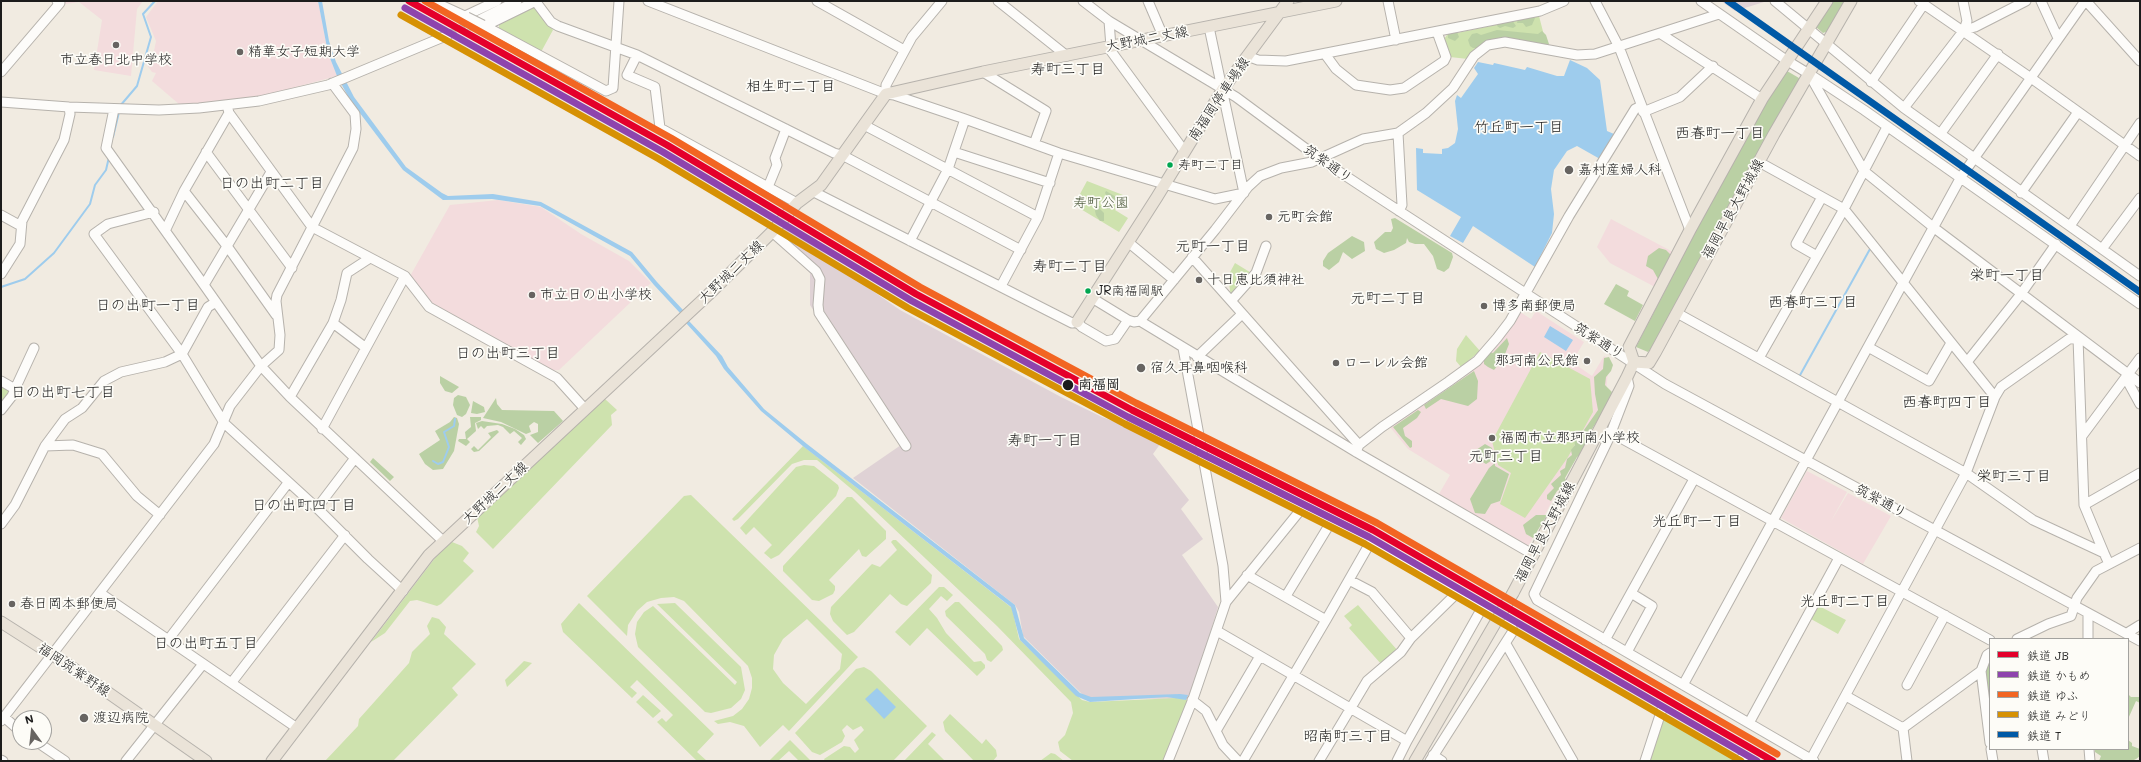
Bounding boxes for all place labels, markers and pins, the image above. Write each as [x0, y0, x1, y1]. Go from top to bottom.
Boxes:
marker: 市立春日北中学校 [111, 40, 121, 50]
place label: 精華女子短期大学 [248, 44, 360, 60]
marker: 精華女子短期大学 [235, 47, 245, 57]
place label: 市立春日北中学校 [60, 52, 172, 68]
place label: 寿町二丁目 [1178, 157, 1243, 173]
marker: 寿町二丁目 [1165, 160, 1175, 170]
place label: 嘉村産婦人科 [1578, 162, 1662, 178]
marker: 嘉村産婦人科 [1563, 164, 1575, 176]
place label: 元町会館 [1277, 209, 1333, 225]
marker: 元町会館 [1264, 212, 1274, 222]
place label: 十日恵比須神社 [1207, 272, 1305, 288]
marker: 十日恵比須神社 [1194, 275, 1204, 285]
place label: JR南福岡駅 [1096, 283, 1163, 299]
marker: JR南福岡駅 [1083, 286, 1093, 296]
place label: 市立日の出小学校 [540, 287, 652, 303]
marker: 市立日の出小学校 [527, 290, 537, 300]
place label: 博多南郵便局 [1492, 298, 1576, 314]
marker: 博多南郵便局 [1479, 301, 1489, 311]
place label: 那珂南公民館 [1495, 353, 1579, 369]
place label: ローレル会館 [1344, 355, 1428, 371]
marker: 那珂南公民館 [1582, 356, 1592, 366]
marker: ローレル会館 [1331, 358, 1341, 368]
place label: 宿久耳鼻咽喉科 [1150, 360, 1248, 376]
marker: 宿久耳鼻咽喉科 [1135, 362, 1147, 374]
place label: 南福岡 [1078, 377, 1120, 393]
marker: 南福岡 [1061, 378, 1075, 392]
place label: 福岡市立那珂南小学校 [1500, 430, 1640, 446]
marker: 福岡市立那珂南小学校 [1487, 433, 1497, 443]
place label: 春日岡本郵便局 [20, 596, 118, 612]
marker: 春日岡本郵便局 [7, 599, 17, 609]
place label: 渡辺病院 [93, 710, 149, 726]
marker: 渡辺病院 [78, 712, 90, 724]

